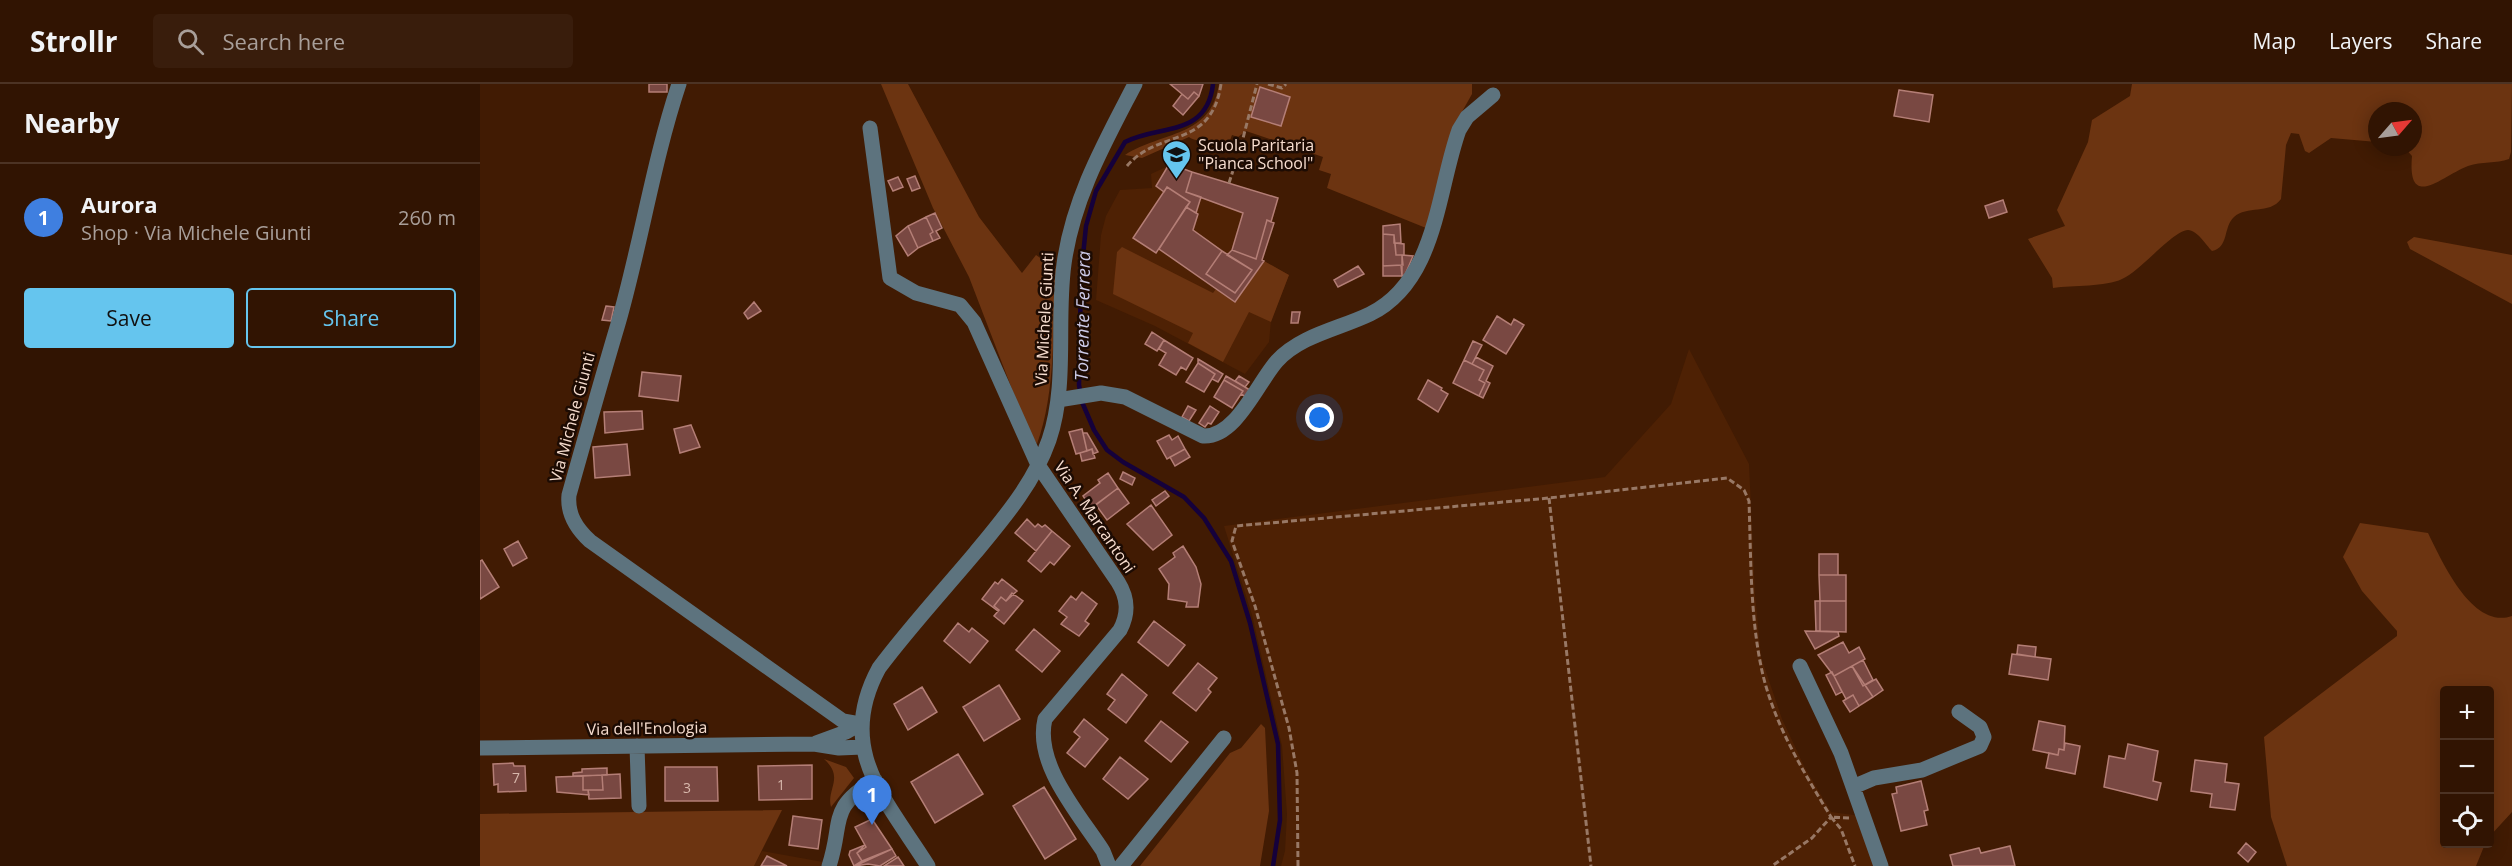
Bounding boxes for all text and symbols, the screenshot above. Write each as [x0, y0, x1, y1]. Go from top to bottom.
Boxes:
search box [153, 14, 573, 68]
text: Strollr [30, 22, 117, 60]
icon: search [174, 25, 207, 58]
text: Search here [222, 26, 345, 56]
text: Map [2253, 27, 2296, 55]
text: Layers [2329, 27, 2393, 55]
text: Share [2426, 27, 2482, 55]
north arrow [2368, 102, 2422, 156]
text: Nearby [24, 105, 119, 141]
place label: Scuola Paritaria "Pianca School" [1198, 134, 1314, 174]
school or university icon: Scuola Paritaria "Pianca School" [1161, 138, 1193, 180]
text: Aurora [81, 189, 158, 219]
text: 1 [38, 204, 49, 231]
text: 260 m [398, 204, 456, 231]
text: Shop · Via Michele Giunti [81, 219, 311, 246]
water label: Torrente Ferrera [1069, 251, 1095, 381]
street label: Via Michele Giunti [1030, 252, 1058, 386]
button: Save [24, 288, 234, 348]
button: Share [246, 288, 456, 348]
street label: Via Michele Giunti [544, 350, 600, 484]
your location [1305, 403, 1334, 432]
street label: Via A. Marcantoni [1049, 457, 1141, 577]
map controls [2440, 686, 2494, 848]
button: + [2440, 686, 2494, 740]
street label: Via dell'Enologia [587, 716, 707, 740]
button: − [2440, 740, 2494, 794]
house number: 7 [512, 768, 520, 787]
house number: 1 [777, 775, 785, 794]
pin: 1 [852, 776, 892, 825]
house number: 3 [683, 778, 691, 797]
button: locate [2440, 794, 2494, 848]

